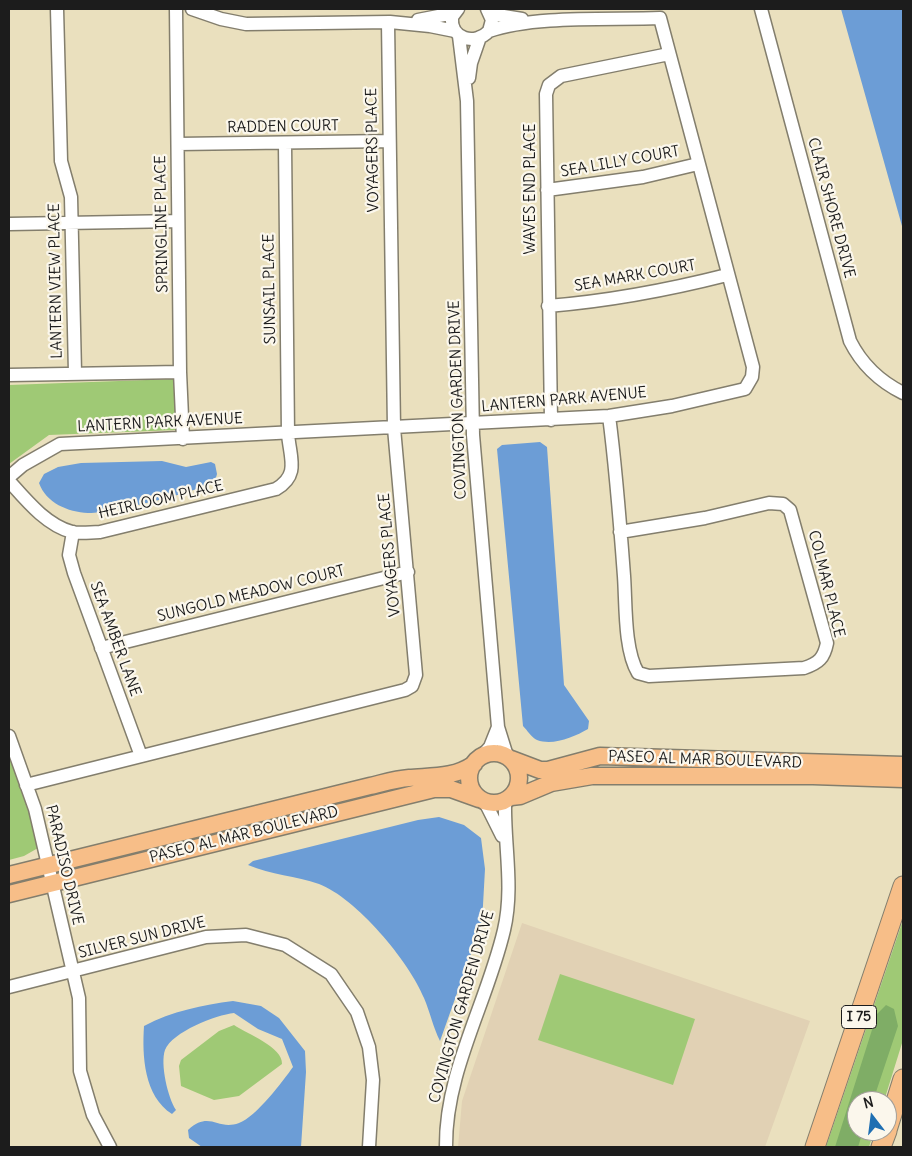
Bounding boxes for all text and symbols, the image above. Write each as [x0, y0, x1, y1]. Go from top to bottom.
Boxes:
street label: VOYAGERS PLACE [363, 88, 383, 212]
street label: RADDEN COURT [227, 117, 339, 137]
street label: WAVES END PLACE [522, 123, 540, 255]
street label: CLAIR SHORE DRIVE [804, 136, 858, 280]
street label: SEA LILLY COURT [559, 143, 681, 181]
street label: SPRINGLINE PLACE [152, 155, 172, 293]
street label: LANTERN VIEW PLACE [46, 203, 66, 359]
street label: SUNSAIL PLACE [260, 234, 280, 344]
street label: SEA MARK COURT [573, 256, 697, 296]
street label: COVINGTON GARDEN DRIVE [446, 300, 470, 500]
street label: LANTERN PARK AVENUE [481, 384, 647, 416]
street label: LANTERN PARK AVENUE [77, 410, 243, 436]
street label: HEIRLOOM PLACE [97, 477, 225, 523]
street label: VOYAGERS PLACE [376, 492, 404, 618]
street label: COLMAR PLACE [804, 529, 848, 639]
street label: SUNGOLD MEADOW COURT [156, 562, 346, 626]
street label: SEA AMBER LANE [86, 579, 144, 699]
street label: PASEO AL MAR BOULEVARD [608, 748, 802, 772]
street label: PARADISO DRIVE [41, 803, 87, 927]
street label: PASEO AL MAR BOULEVARD [148, 803, 340, 867]
street label: COVINGTON GARDEN DRIVE [426, 909, 498, 1105]
street label: SILVER SUN DRIVE [76, 913, 208, 963]
road number: I 75 [842, 1006, 876, 1028]
north arrow [847, 1091, 897, 1141]
text: N [861, 1093, 875, 1112]

